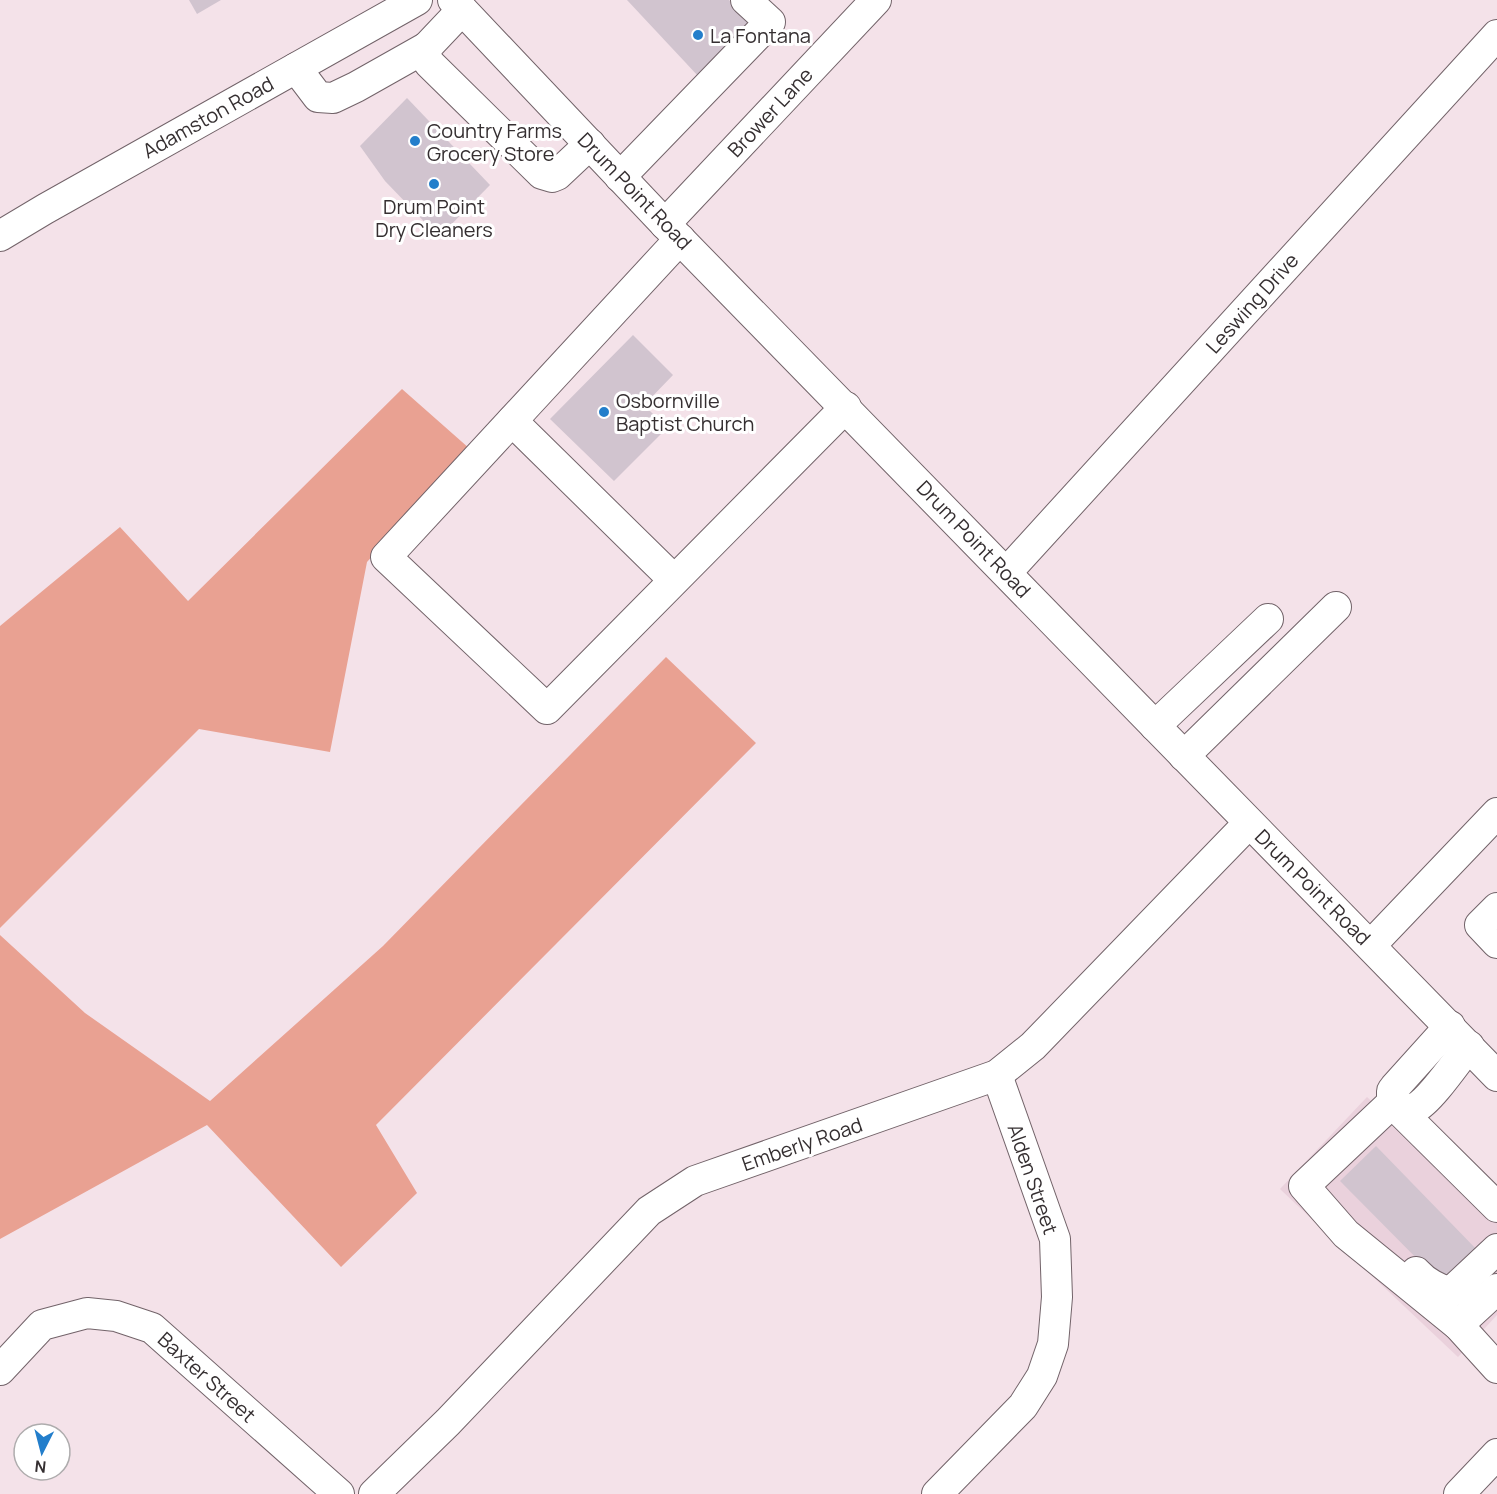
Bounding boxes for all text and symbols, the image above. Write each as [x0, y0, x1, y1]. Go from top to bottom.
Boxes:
place label: La Fontana [710, 22, 811, 49]
marker: La Fontana [691, 28, 705, 42]
street label: Brower Lane [721, 61, 819, 163]
street label: Adamston Road [138, 70, 278, 164]
place label: Country Farms Grocery Store [427, 117, 562, 167]
street label: Drum Point Road [572, 126, 698, 256]
marker: Country Farms Grocery Store [408, 134, 422, 148]
marker: Drum Point Dry Cleaners [427, 177, 441, 191]
place label: Drum Point Dry Cleaners [375, 193, 493, 243]
street label: Leswing Drive [1200, 247, 1304, 359]
place label: Osbornville Baptist Church [616, 387, 754, 437]
marker: Osbornville Baptist Church [597, 405, 611, 419]
street label: Drum Point Road [911, 474, 1037, 604]
street label: Drum Point Road [1249, 823, 1377, 951]
street label: Emberly Road [738, 1111, 866, 1177]
street label: Alden Street [1001, 1120, 1065, 1238]
street label: Baxter Street [152, 1326, 262, 1428]
north arrow [12, 1422, 72, 1482]
text: N [34, 1455, 47, 1478]

